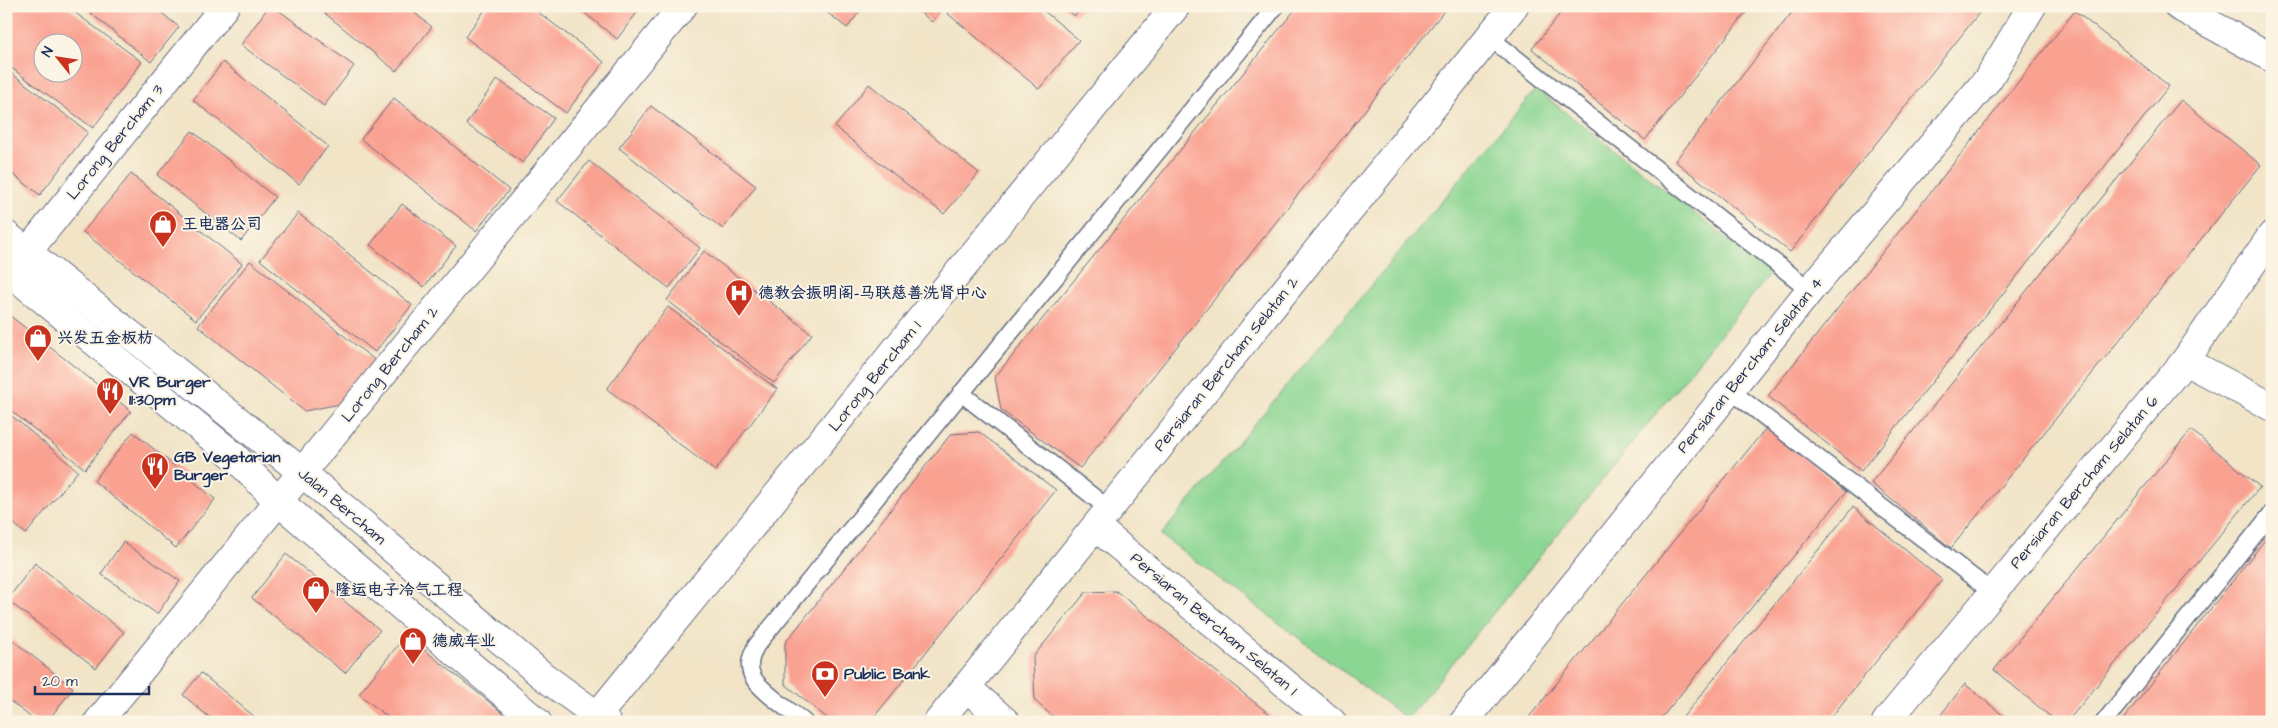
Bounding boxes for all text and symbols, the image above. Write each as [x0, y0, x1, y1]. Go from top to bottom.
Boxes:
north arrow [32, 32, 82, 82]
text: N [37, 43, 59, 61]
street label: Lorong Bercham 3 [62, 80, 169, 205]
shop icon: 王电器公司 [148, 209, 178, 248]
place label: 王电器公司 [182, 213, 262, 235]
street label: Persiaran Bercham Selatan 2 [1148, 272, 1304, 456]
street label: Persiaran Bercham Selatan 4 [1672, 272, 1828, 458]
hospital icon: 德教会振明阁-马联慈善洗肾中心 [724, 278, 754, 317]
place label: 德教会振明阁-马联慈善洗肾中心 [758, 282, 987, 304]
street label: Lorong Bercham 2 [336, 301, 445, 427]
street label: Lorong Bercham 1 [823, 316, 927, 437]
shop icon: 兴发五金板枋 [23, 323, 53, 362]
place label: 兴发五金板枋 [57, 327, 153, 349]
place label: VR Burger 11:30pm [128, 371, 211, 411]
restaurant icon: VR Burger 11:30pm [95, 376, 125, 415]
street label: Persiaran Bercham Selatan 6 [2005, 391, 2163, 573]
place label: GB Vegetarian Burger [174, 446, 280, 488]
restaurant icon: GB Vegetarian Burger [140, 451, 170, 490]
street label: Jalan Bercham [293, 462, 391, 550]
street label: Persiaran Bercham Selatan 1 [1126, 547, 1302, 701]
shop icon: 隆运电子冷气工程 [301, 575, 331, 614]
place label: 隆运电子冷气工程 [335, 579, 463, 601]
shop icon: 德威车业 [398, 626, 428, 665]
place label: 德威车业 [432, 630, 496, 652]
bank icon: Public Bank [810, 659, 840, 698]
scale bar [35, 663, 149, 695]
place label: Public Bank [844, 663, 930, 685]
text: 20 m [42, 671, 78, 692]

